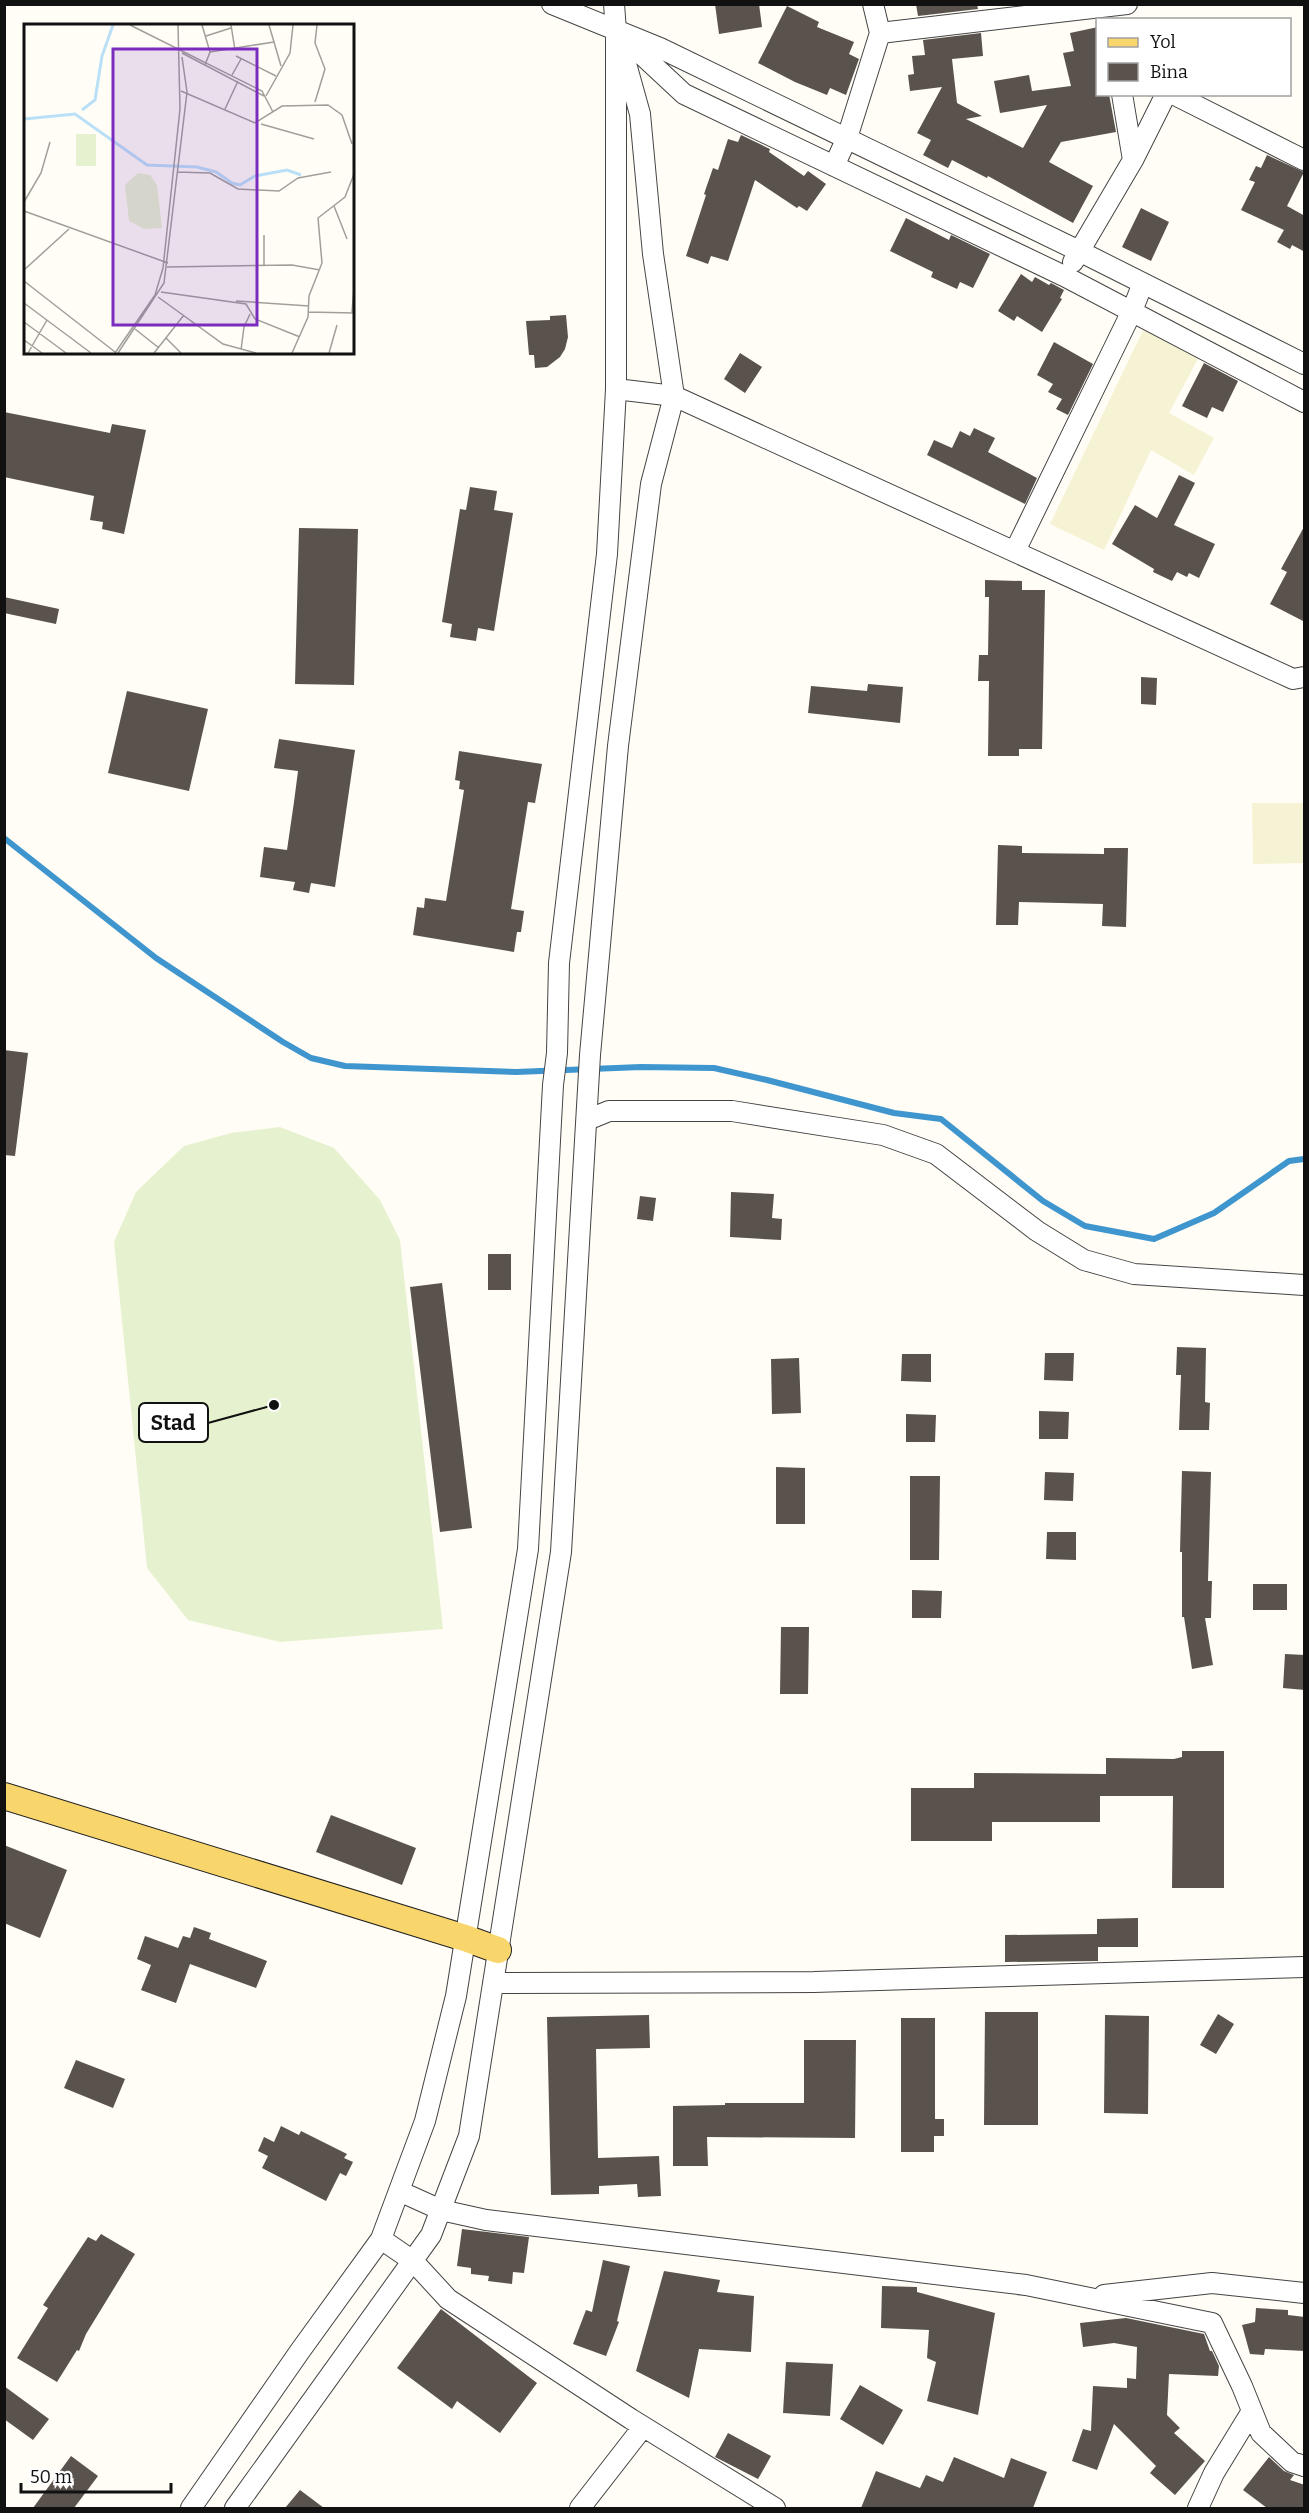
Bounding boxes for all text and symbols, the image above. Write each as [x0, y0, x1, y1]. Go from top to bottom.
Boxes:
legend [1096, 18, 1291, 96]
inset map [24, 24, 354, 354]
text: Yol [1150, 31, 1176, 53]
text: Bina [1150, 61, 1188, 83]
callout: Stad [139, 1403, 208, 1442]
text: Stad [150, 1410, 196, 1436]
scale bar [21, 2456, 171, 2494]
text: 50 m [30, 2466, 72, 2488]

